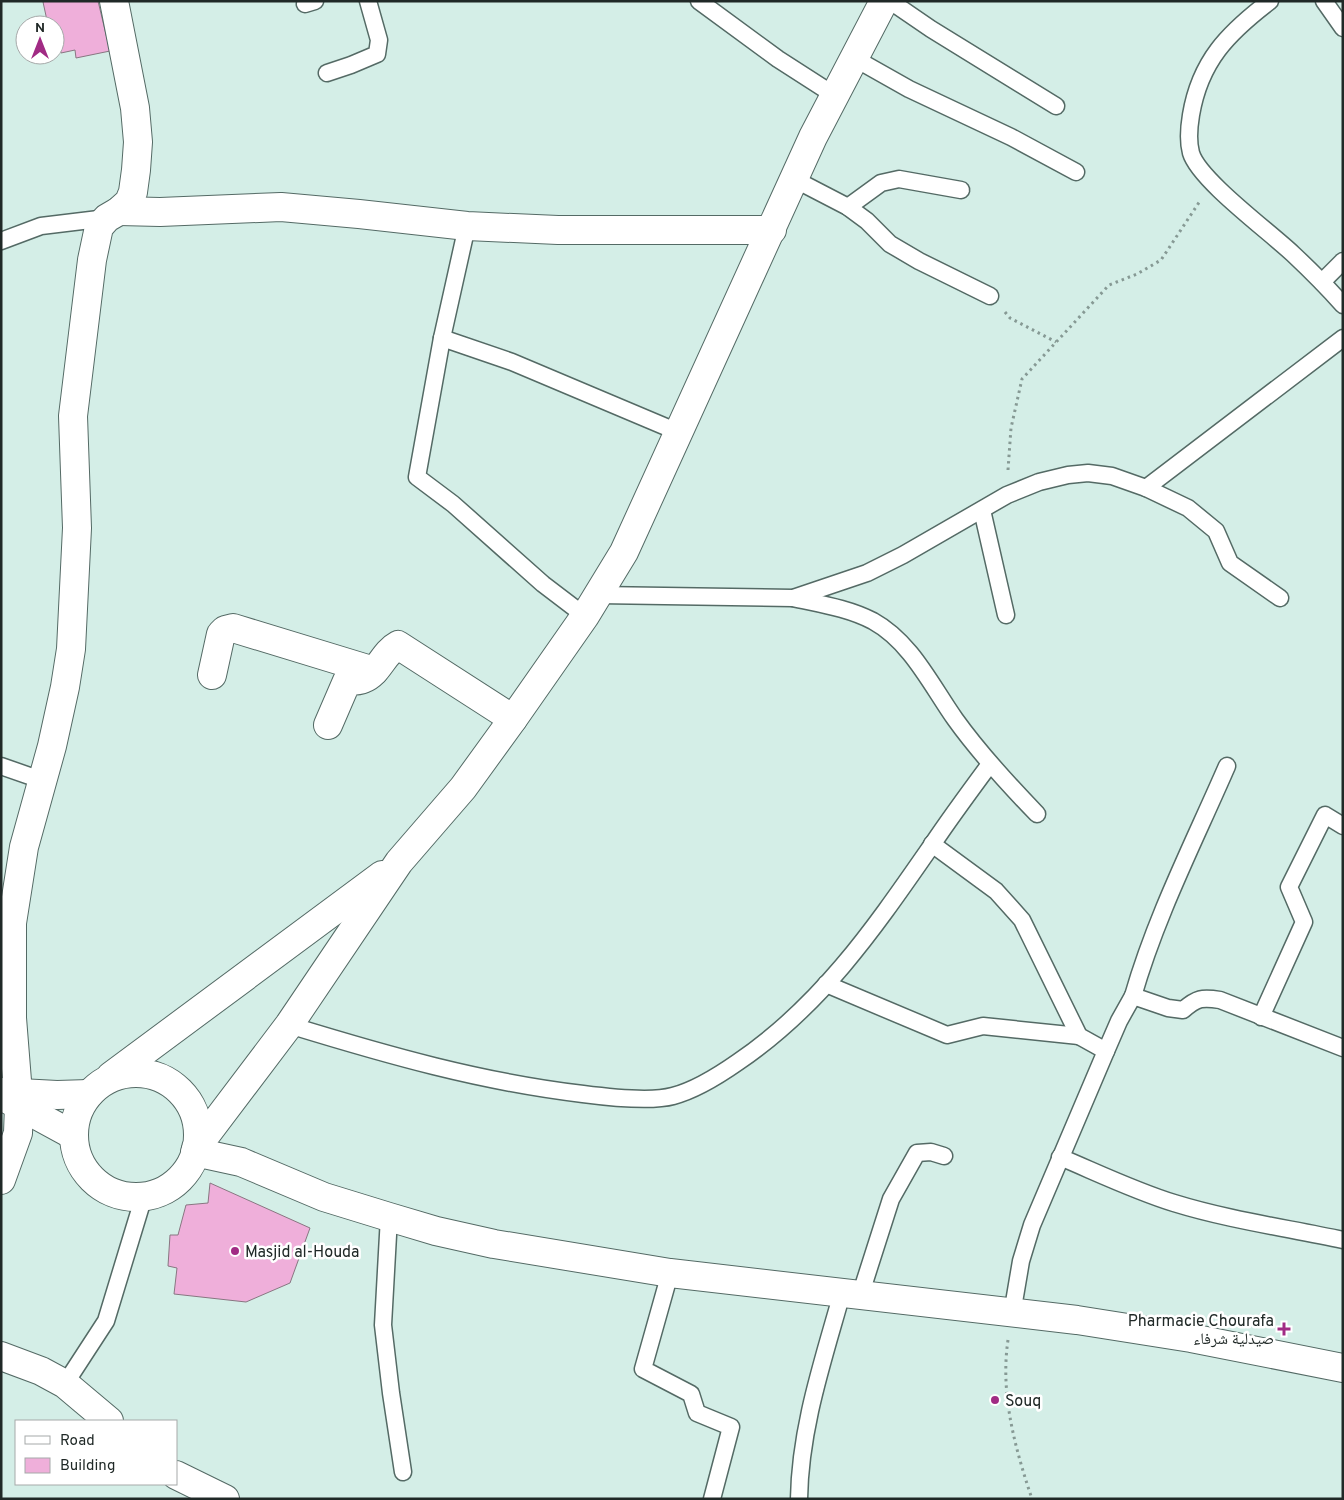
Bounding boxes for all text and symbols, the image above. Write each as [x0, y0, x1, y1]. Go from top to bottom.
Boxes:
north arrow [15, 15, 65, 65]
text: N [35, 20, 45, 37]
place label: Masjid al-Houda [245, 1243, 360, 1263]
marker: Masjid al-Houda [229, 1245, 241, 1257]
place label: Pharmacie Chourafa صيدلية شرفاء [1128, 1312, 1274, 1350]
marker: Pharmacie Chourafa صيدلية شرفاء [1278, 1323, 1290, 1335]
place label: Souq [1005, 1392, 1041, 1412]
marker: Souq [989, 1394, 1001, 1406]
legend [15, 1420, 178, 1485]
text: Road [60, 1432, 95, 1451]
text: Building [60, 1457, 115, 1476]

